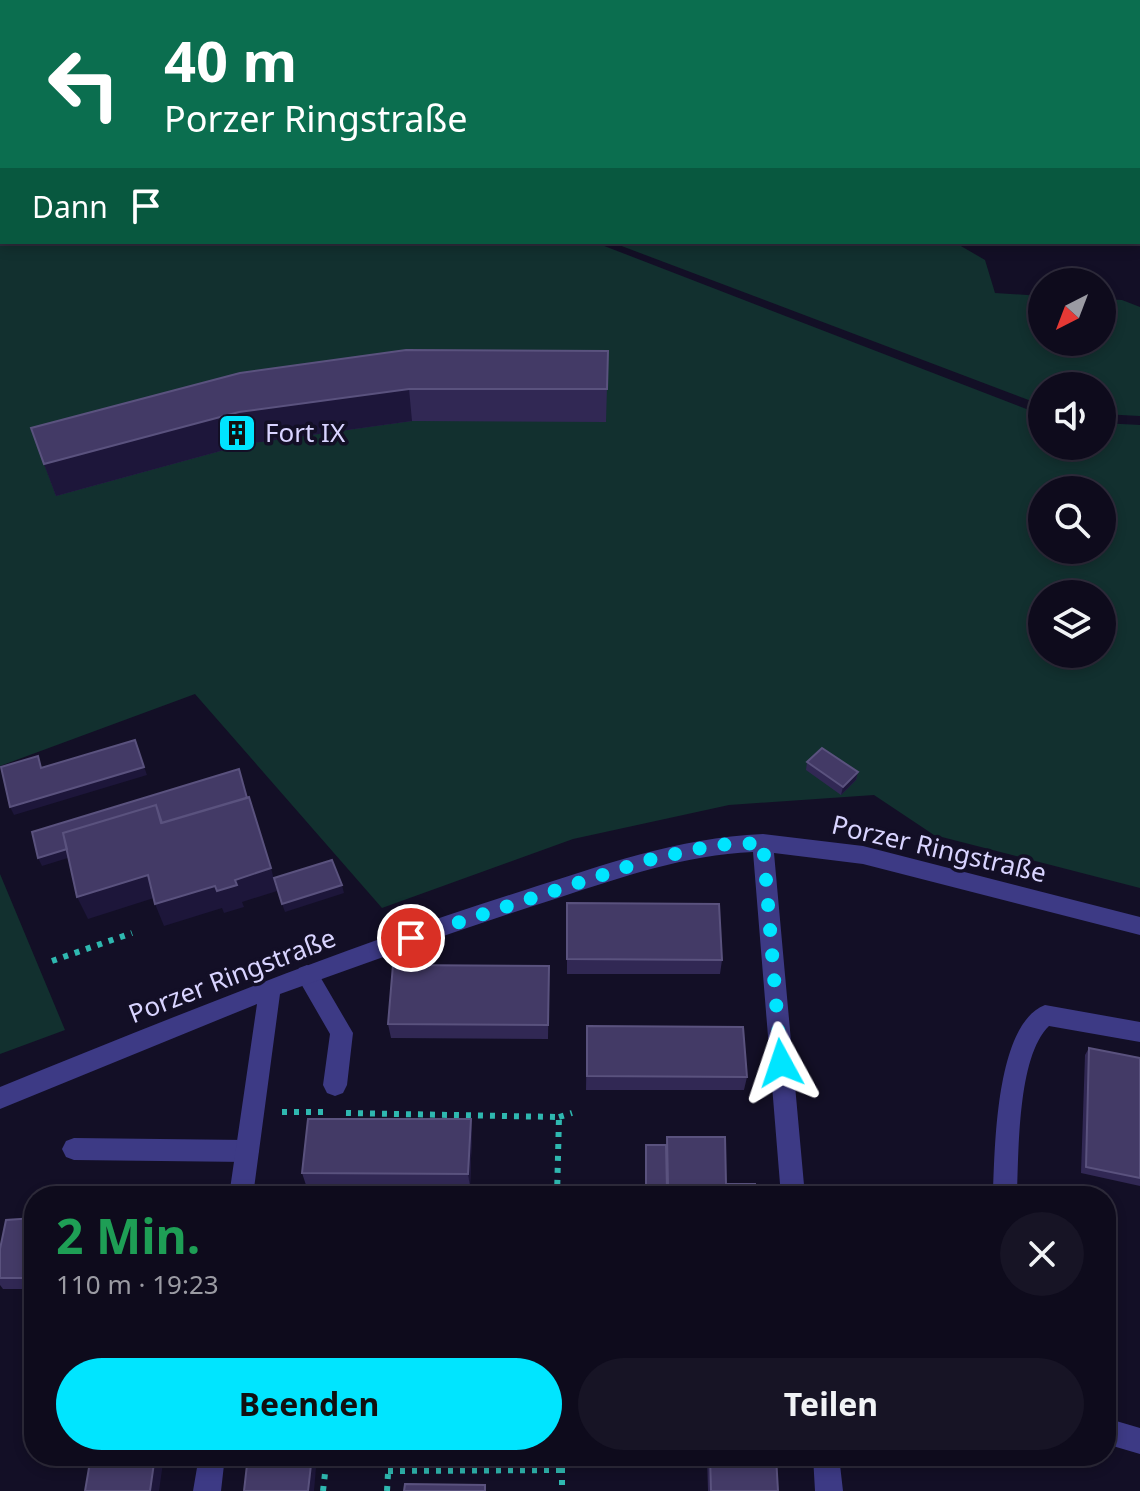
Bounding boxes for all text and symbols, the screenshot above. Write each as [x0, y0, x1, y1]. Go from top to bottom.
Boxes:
text: 40 m [164, 22, 297, 98]
icon: left [32, 32, 136, 136]
text: Porzer Ringstraße [164, 94, 468, 143]
icon: arrive [124, 184, 168, 228]
text: Dann [32, 186, 108, 227]
north arrow [1028, 268, 1116, 356]
map controls [1028, 268, 1116, 668]
button: sound [1028, 372, 1116, 460]
building icon: Fort IX [216, 412, 258, 454]
place label: Fort IX [265, 414, 346, 450]
button: search [1028, 476, 1116, 564]
button: layers [1028, 580, 1116, 668]
street label: Porzer Ringstraße [828, 806, 1050, 890]
pin [377, 904, 445, 972]
icon: arrive [389, 916, 433, 960]
street label: Porzer Ringstraße [123, 919, 340, 1031]
position arrow [739, 1021, 823, 1105]
text: 2 Min. [56, 1203, 200, 1268]
button: close [1000, 1212, 1084, 1296]
text: 110 m · 19:23 [56, 1266, 219, 1302]
button: Beenden [56, 1358, 562, 1450]
button: Teilen [578, 1358, 1084, 1450]

